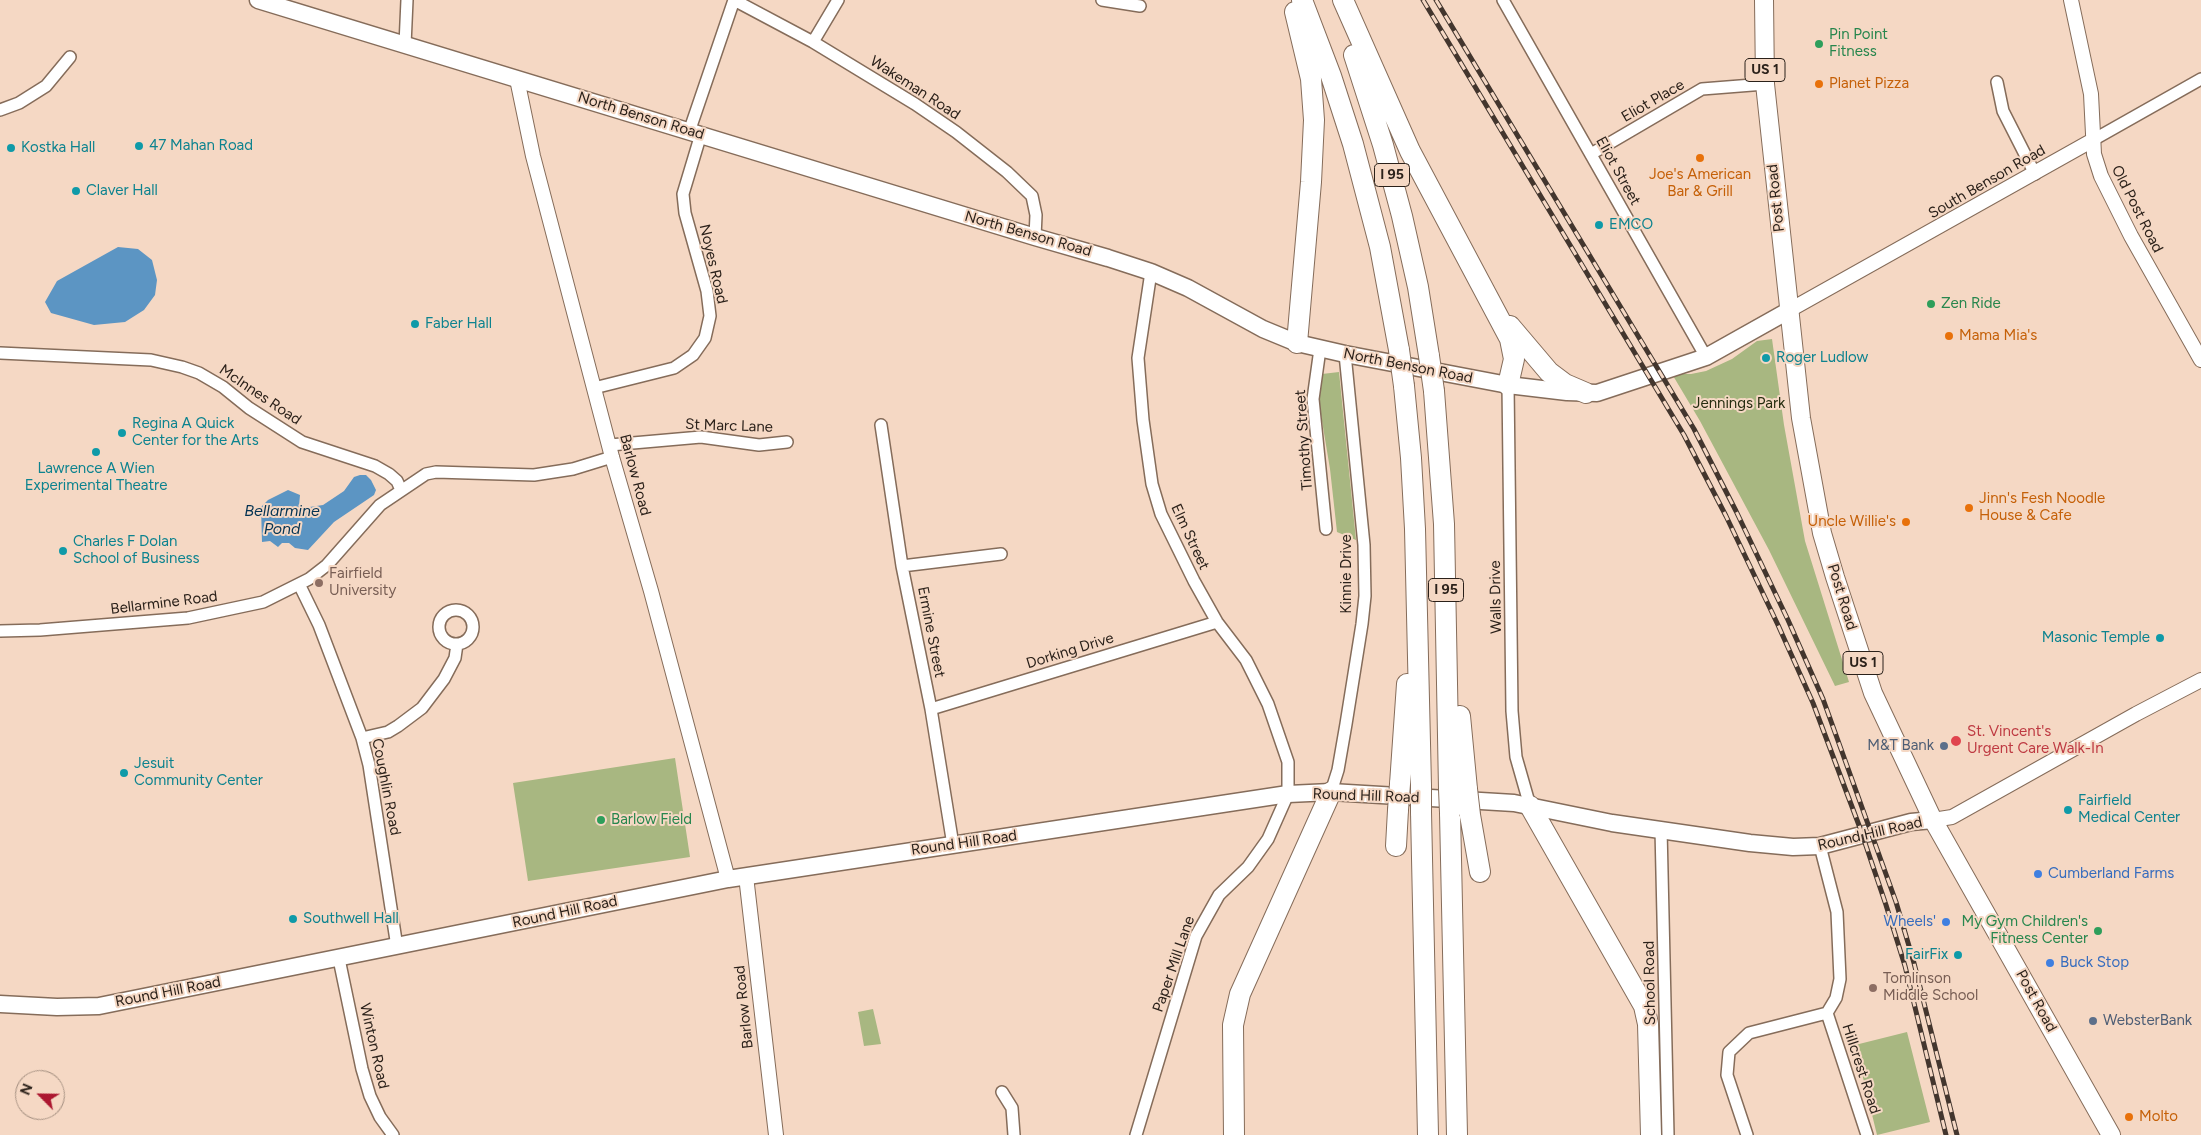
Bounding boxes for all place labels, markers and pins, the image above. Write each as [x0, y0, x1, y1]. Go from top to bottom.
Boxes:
place label: Pin Point Fitness [1829, 26, 1888, 61]
marker: Pin Point Fitness [1813, 38, 1825, 50]
place label: Planet Pizza [1829, 75, 1909, 93]
marker: Planet Pizza [1813, 78, 1825, 90]
place label: 47 Mahan Road [149, 137, 253, 155]
place label: Kostka Hall [21, 139, 95, 157]
marker: 47 Mahan Road [133, 140, 145, 152]
marker: Kostka Hall [5, 142, 17, 154]
marker: Joe's American Bar & Grill [1694, 152, 1706, 164]
place label: Joe's American Bar & Grill [1649, 166, 1751, 201]
place label: Claver Hall [86, 182, 158, 200]
marker: Claver Hall [70, 185, 82, 197]
place label: EMCO [1609, 216, 1653, 234]
marker: EMCO [1593, 219, 1605, 231]
place label: Zen Ride [1941, 295, 2001, 313]
marker: Zen Ride [1925, 298, 1937, 310]
place label: Faber Hall [425, 315, 492, 333]
marker: Faber Hall [409, 318, 421, 330]
place label: Mama Mia's [1959, 327, 2037, 345]
marker: Mama Mia's [1943, 330, 1955, 342]
place label: Roger Ludlow [1776, 349, 1868, 367]
marker: Roger Ludlow [1760, 352, 1772, 364]
place label: Regina A Quick Center for the Arts [132, 415, 259, 450]
marker: Regina A Quick Center for the Arts [116, 427, 128, 439]
marker: Lawrence A Wien Experimental Theatre [90, 446, 102, 458]
place label: Lawrence A Wien Experimental Theatre [25, 460, 167, 495]
place label: Jinn's Fesh Noodle House & Cafe [1979, 490, 2105, 525]
marker: Jinn's Fesh Noodle House & Cafe [1963, 502, 1975, 514]
place label: Uncle Willie's [1808, 513, 1896, 531]
marker: Uncle Willie's [1900, 516, 1912, 528]
place label: Charles F Dolan School of Business [73, 533, 200, 568]
marker: Charles F Dolan School of Business [57, 545, 69, 557]
place label: Fairfield University [329, 565, 396, 600]
marker: Fairfield University [313, 577, 325, 589]
place label: Masonic Temple [2042, 629, 2150, 647]
marker: Masonic Temple [2154, 632, 2166, 644]
place label: St. Vincent's Urgent Care Walk-In [1967, 723, 2104, 758]
marker: St. Vincent's Urgent Care Walk-In [1949, 734, 1963, 748]
place label: M&T Bank [1867, 737, 1934, 755]
marker: M&T Bank [1938, 740, 1950, 752]
place label: Jesuit Community Center [134, 755, 263, 790]
marker: Jesuit Community Center [118, 767, 130, 779]
place label: Fairfield Medical Center [2078, 792, 2180, 827]
marker: Fairfield Medical Center [2062, 804, 2074, 816]
place label: Barlow Field [611, 811, 692, 829]
marker: Barlow Field [595, 814, 607, 826]
place label: Cumberland Farms [2048, 865, 2174, 883]
marker: Cumberland Farms [2032, 868, 2044, 880]
place label: Southwell Hall [303, 910, 399, 928]
marker: Southwell Hall [287, 913, 299, 925]
place label: Wheels' [1884, 913, 1936, 931]
place label: My Gym Children's Fitness Center [1962, 913, 2088, 948]
marker: Wheels' [1940, 916, 1952, 928]
marker: My Gym Children's Fitness Center [2092, 925, 2104, 937]
place label: FairFix [1905, 946, 1948, 964]
marker: FairFix [1952, 949, 1964, 961]
place label: Buck Stop [2060, 954, 2129, 972]
marker: Buck Stop [2044, 957, 2056, 969]
place label: Tomlinson Middle School [1883, 970, 1978, 1005]
marker: Tomlinson Middle School [1867, 982, 1879, 994]
place label: WebsterBank [2103, 1012, 2192, 1030]
marker: WebsterBank [2087, 1015, 2099, 1027]
place label: Molto [2139, 1108, 2178, 1126]
marker: Molto [2123, 1111, 2135, 1123]

